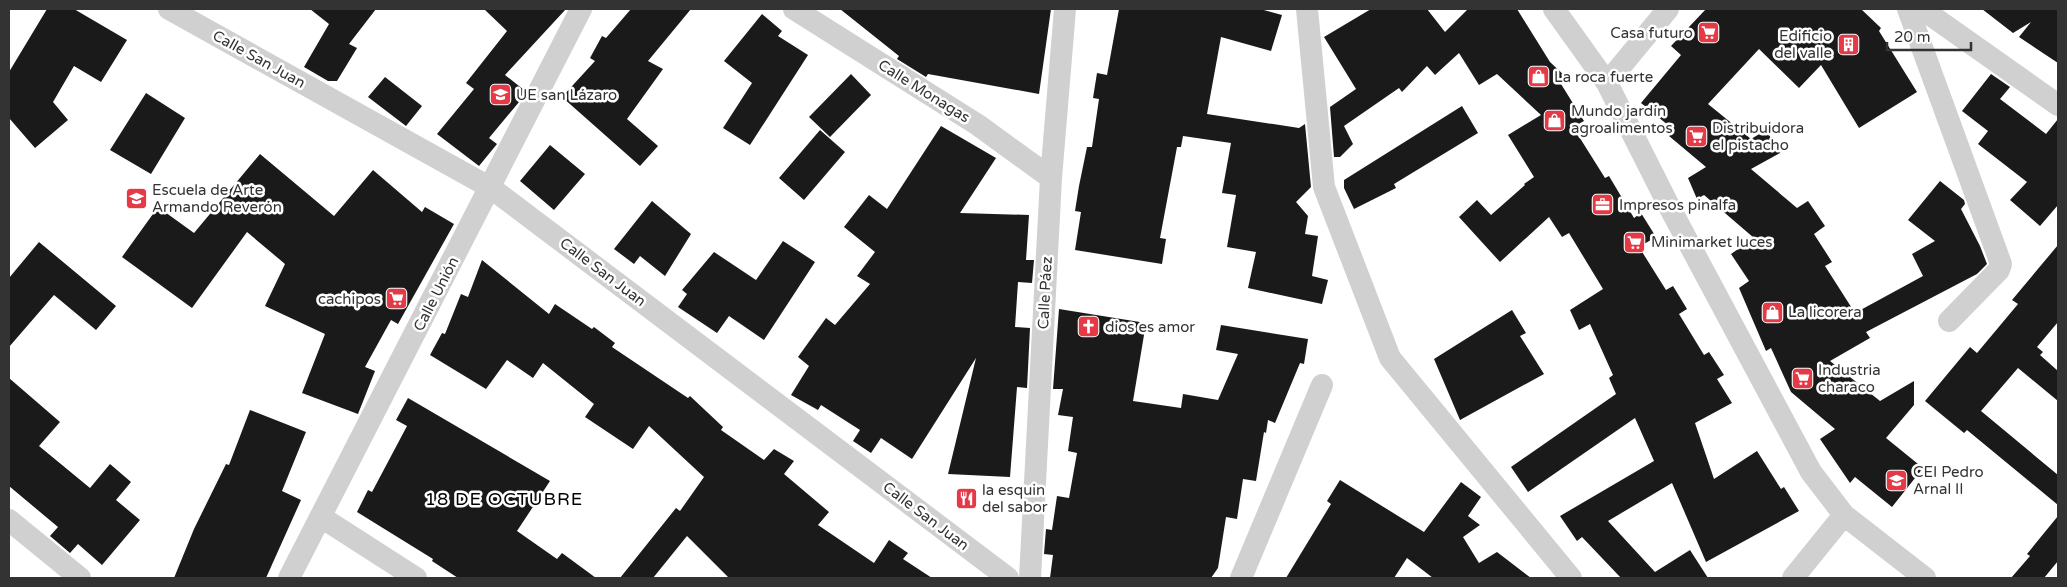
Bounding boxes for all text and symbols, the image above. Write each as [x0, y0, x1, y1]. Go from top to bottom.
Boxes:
scale bar [1887, 20, 1971, 52]
supermarket icon: Casa futuro [1697, 21, 1721, 45]
place label: Casa futuro [1610, 24, 1693, 42]
street label: Calle San Juan [210, 26, 308, 92]
place label: Edificio del valle [1774, 27, 1832, 62]
text: 20 m [1894, 28, 1931, 46]
building icon: Edificio del valle [1836, 33, 1860, 57]
street label: Calle Monagas [875, 56, 973, 126]
shop icon: La roca fuerte [1526, 65, 1550, 89]
place label: La roca fuerte [1554, 68, 1653, 86]
school or university icon: UE san Lázaro [488, 83, 512, 107]
place label: UE san Lázaro [516, 86, 617, 104]
place label: Mundo jardín agroalimentos [1571, 102, 1673, 137]
shop icon: Mundo jardín agroalimentos [1543, 108, 1567, 132]
place label: Distribuidora el pistacho [1712, 119, 1804, 154]
supermarket icon: Distribuidora el pistacho [1684, 125, 1708, 149]
place label: Escuela de Arte Armando Reverón [152, 181, 282, 216]
school or university icon: Escuela de Arte Armando Reverón [124, 187, 148, 211]
office icon: Impresos pinalfa [1591, 193, 1615, 217]
place label: Impresos pinalfa [1619, 196, 1736, 214]
supermarket icon: Minimarket luces [1623, 230, 1647, 254]
place label: Minimarket luces [1651, 233, 1773, 251]
street label: Calle San Juan [556, 234, 650, 310]
street label: Calle Unión [410, 254, 462, 334]
street label: Calle Páez [1034, 256, 1056, 330]
supermarket icon: cachipos [385, 287, 409, 311]
place label: cachipos [318, 290, 381, 308]
shop icon: La licorera [1760, 300, 1784, 324]
place label: La licorera [1788, 303, 1862, 321]
church icon: dios es amor [1077, 315, 1101, 339]
place label: dios es amor [1105, 318, 1195, 336]
place label: Industria characo [1818, 361, 1881, 396]
supermarket icon: Industria characo [1790, 367, 1814, 391]
place label: CEI Pedro Arnal II [1913, 463, 1984, 498]
school or university icon: CEI Pedro Arnal II [1885, 469, 1909, 493]
street label: Calle San Juan [879, 478, 973, 554]
place label: la esquin del sabor [982, 481, 1048, 516]
restaurant icon: la esquin del sabor [954, 487, 978, 511]
district label: 18 DE OCTUBRE [425, 488, 583, 510]

